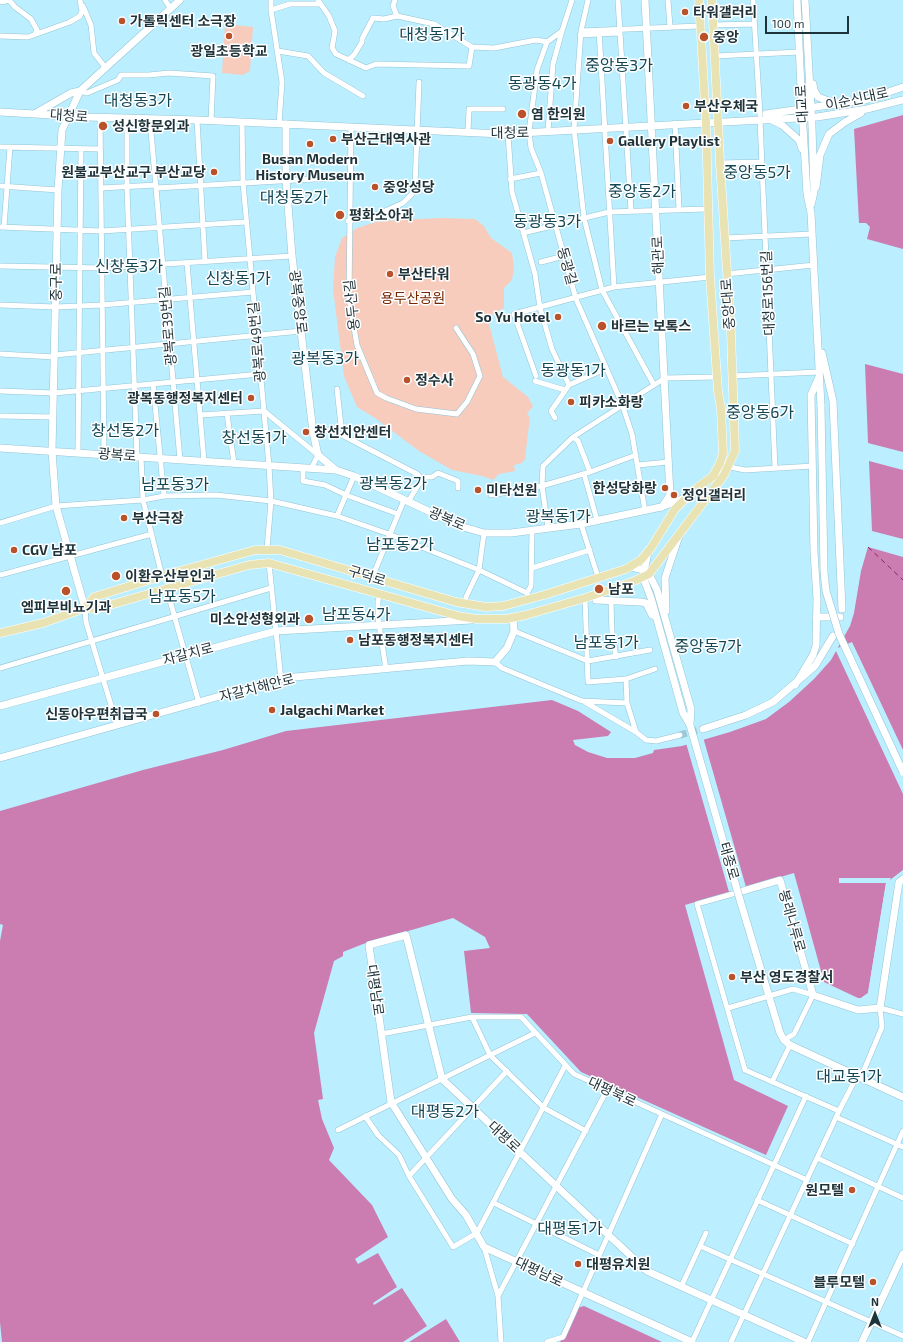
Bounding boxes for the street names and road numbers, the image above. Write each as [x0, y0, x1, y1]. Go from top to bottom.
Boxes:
street label: 대교로 [793, 84, 811, 124]
street label: 이순신대로 [824, 84, 890, 114]
street label: 대청로 [49, 106, 89, 126]
street label: 대청로 [491, 124, 529, 142]
street label: 해관로 [649, 235, 667, 275]
street label: 동광길 [554, 245, 580, 287]
street label: 대청로156번길 [758, 250, 778, 336]
street label: 중구로 [48, 263, 64, 301]
street label: 광복중앙로 [286, 269, 310, 335]
street label: 중앙대로 [718, 278, 738, 330]
street label: 용두산길 [341, 279, 363, 331]
street label: 광복로39번길 [156, 285, 180, 367]
street label: 광복로49번길 [245, 301, 269, 383]
street label: 광복로 [97, 445, 137, 465]
street label: 광복로 [426, 504, 468, 534]
street label: 구덕로 [346, 562, 388, 590]
street label: 자갈치로 [161, 639, 215, 669]
street label: 자갈치해안로 [217, 671, 297, 705]
street label: 태종로 [716, 840, 742, 882]
street label: 봉래나루로 [775, 888, 809, 954]
street label: 대평남로 [363, 963, 387, 1017]
street label: 대평북로 [585, 1074, 639, 1110]
street label: 대평로 [484, 1118, 524, 1156]
street label: 대평남로 [512, 1254, 566, 1290]

